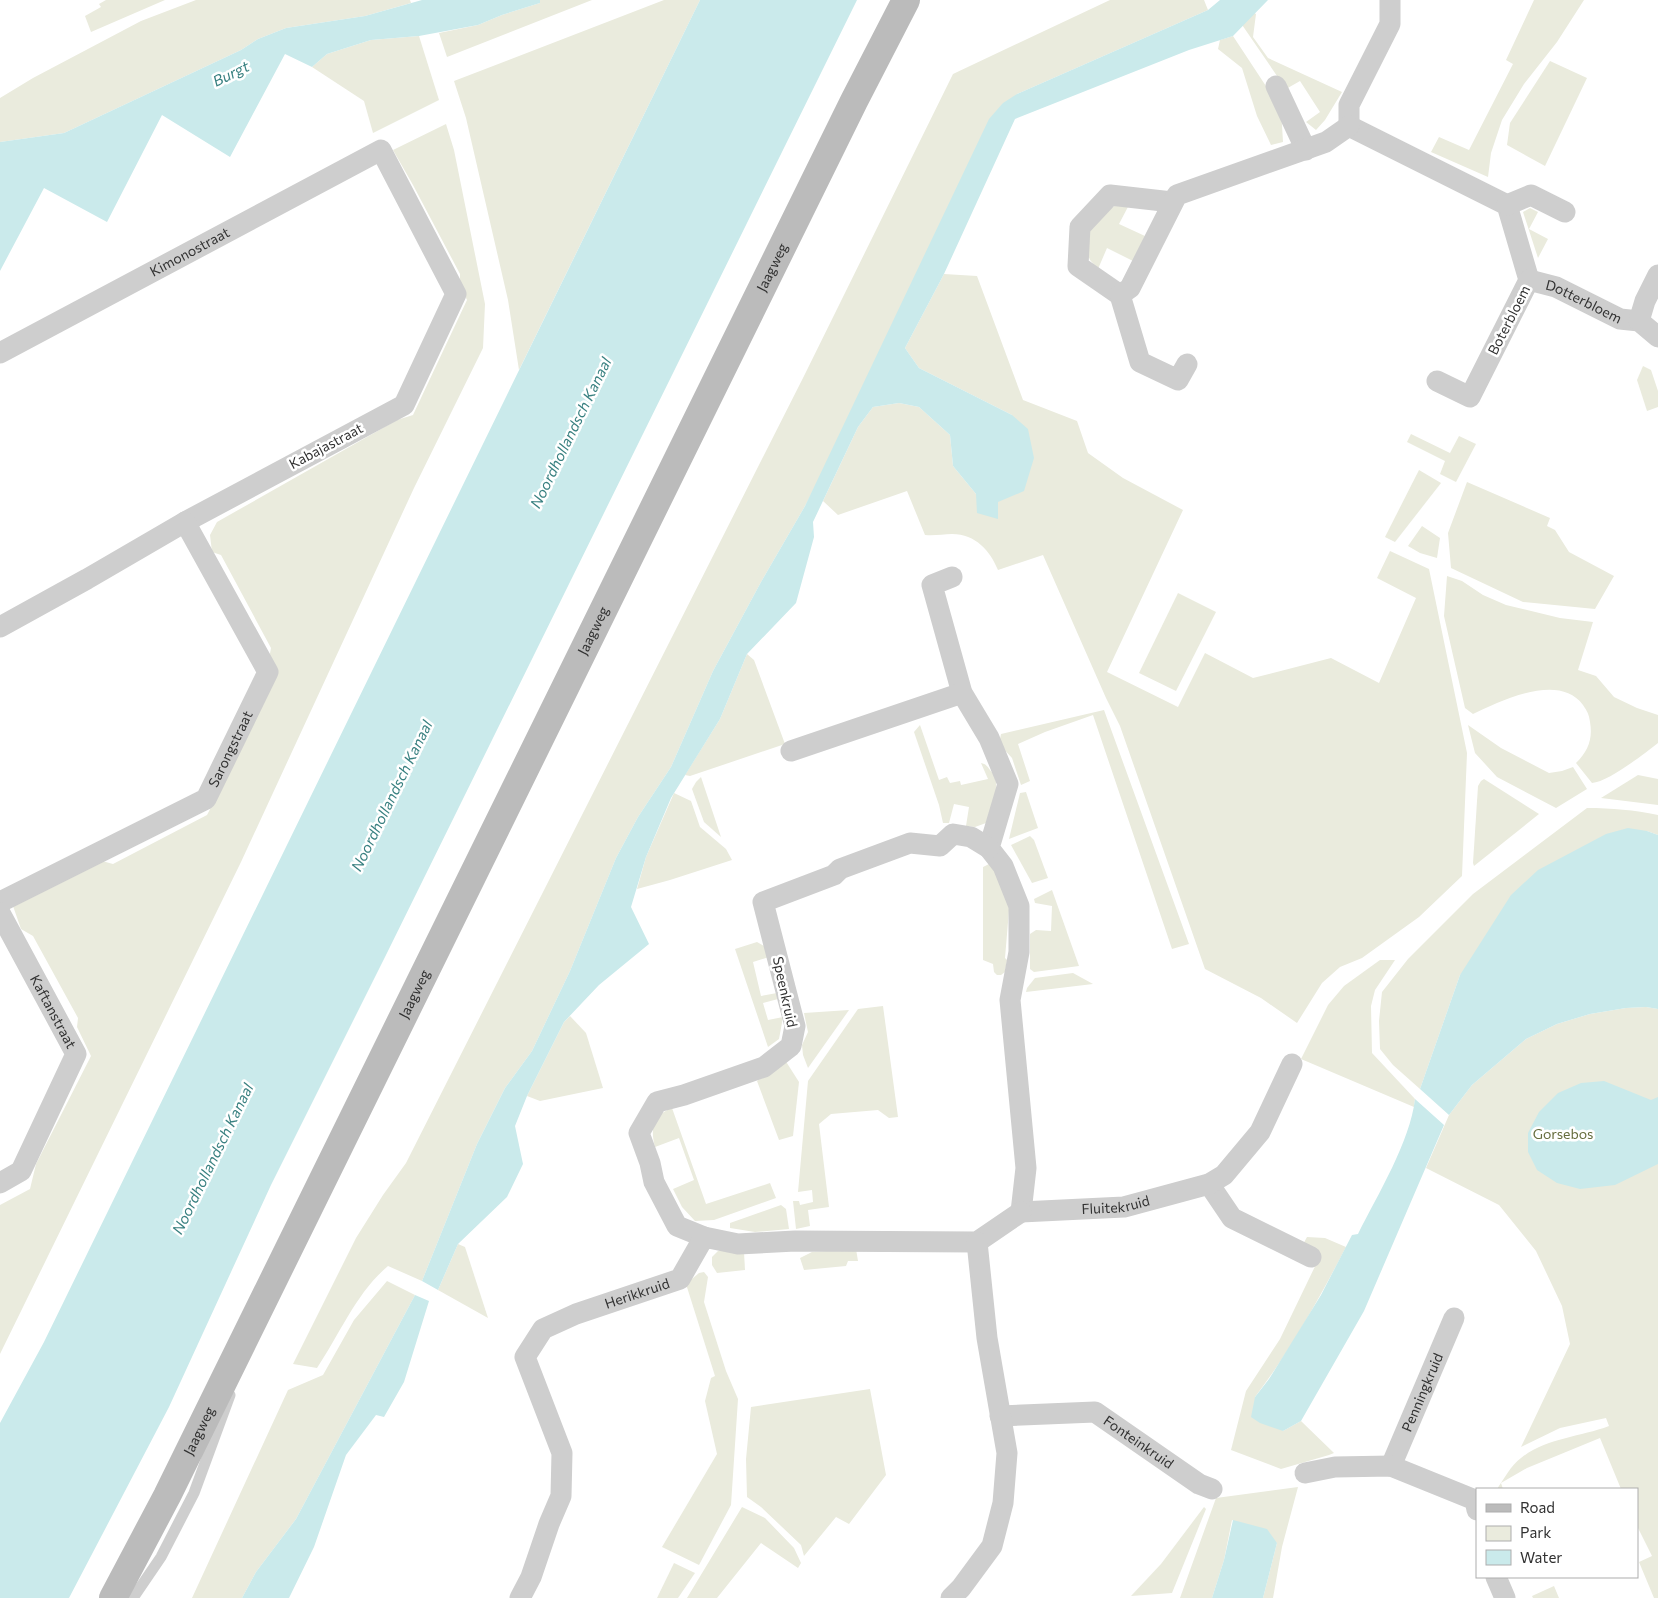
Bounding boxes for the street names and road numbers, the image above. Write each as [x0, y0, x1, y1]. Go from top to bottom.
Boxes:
street label: Kimonostraat [147, 223, 232, 280]
street label: Jaagweg [752, 240, 791, 294]
street label: Dotterbloem [1544, 276, 1625, 327]
street label: Boterbloem [1484, 282, 1533, 357]
street label: Kabajastraat [286, 419, 366, 472]
street label: Jaagweg [574, 603, 612, 658]
street label: Sarongstraat [204, 708, 256, 790]
street label: Speenkruid [770, 955, 801, 1029]
street label: Jaagweg [395, 966, 433, 1021]
street label: Kaftanstraat [27, 972, 80, 1051]
street label: Fluitekruid [1081, 1191, 1151, 1217]
street label: Herikkruid [602, 1274, 672, 1312]
street label: Penningkruid [1398, 1350, 1446, 1434]
street label: Jaagweg [179, 1403, 218, 1458]
street label: Fonteinkruid [1100, 1412, 1177, 1472]

